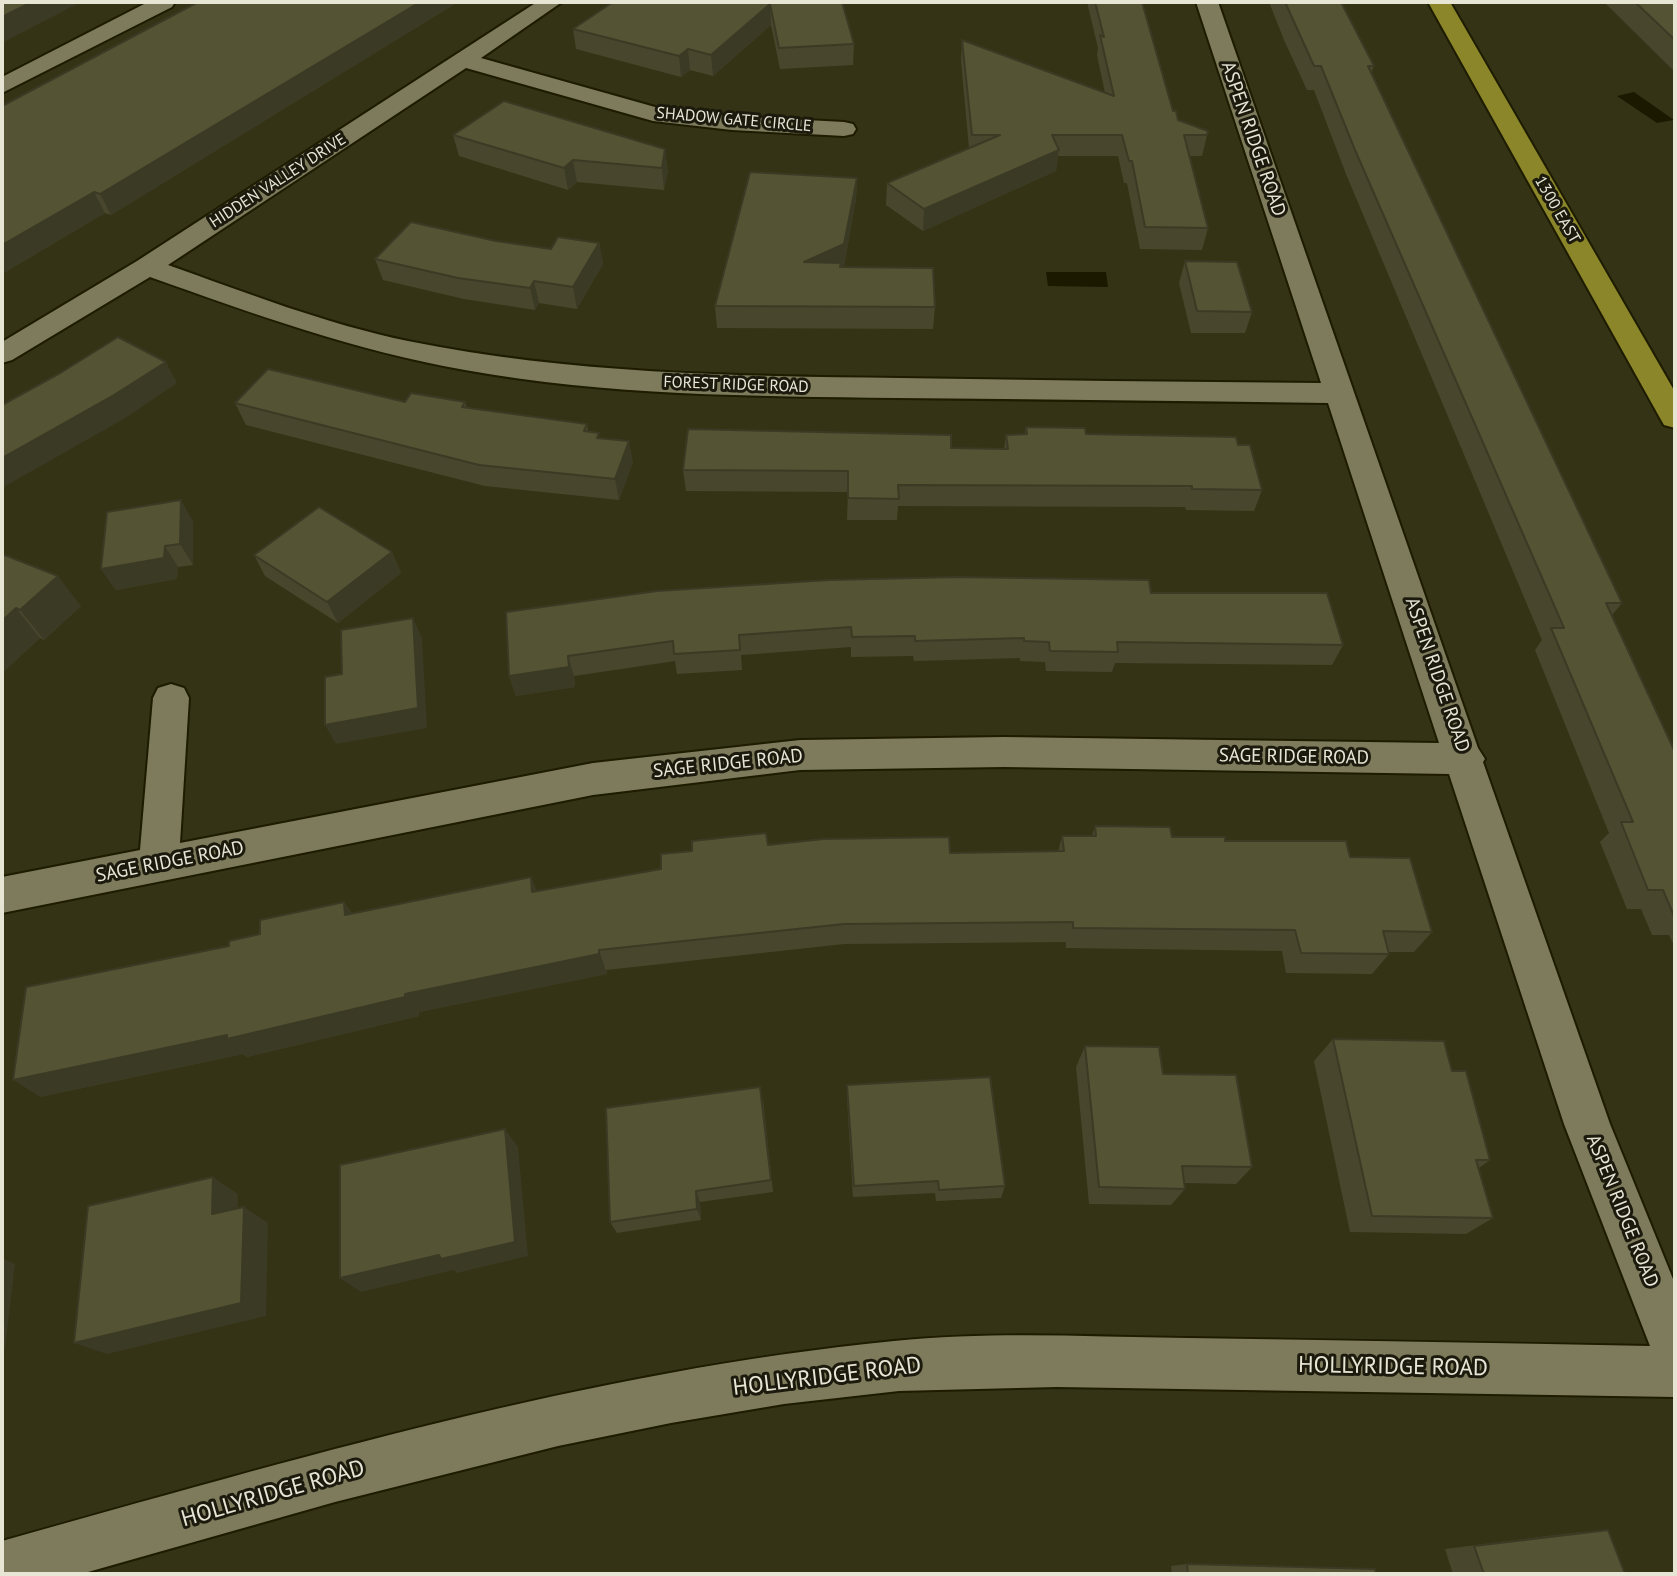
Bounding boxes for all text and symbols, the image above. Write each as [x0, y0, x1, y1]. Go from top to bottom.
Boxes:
street label: ASPEN RIDGE ROAD [1216, 58, 1290, 220]
street label: SHADOW GATE CIRCLE [656, 104, 812, 136]
street label: HIDDEN VALLEY DRIVE [206, 130, 350, 232]
street label: 1300 EAST [1530, 173, 1584, 247]
street label: FOREST RIDGE ROAD [663, 373, 809, 397]
street label: ASPEN RIDGE ROAD [1400, 594, 1474, 756]
street label: SAGE RIDGE ROAD [1219, 744, 1369, 770]
street label: SAGE RIDGE ROAD [652, 745, 804, 783]
street label: SAGE RIDGE ROAD [94, 836, 246, 888]
street label: ASPEN RIDGE ROAD [1581, 1131, 1663, 1291]
street label: HOLLYRIDGE ROAD [731, 1352, 923, 1402]
street label: HOLLYRIDGE ROAD [1298, 1352, 1488, 1382]
street label: HOLLYRIDGE ROAD [178, 1455, 368, 1533]

